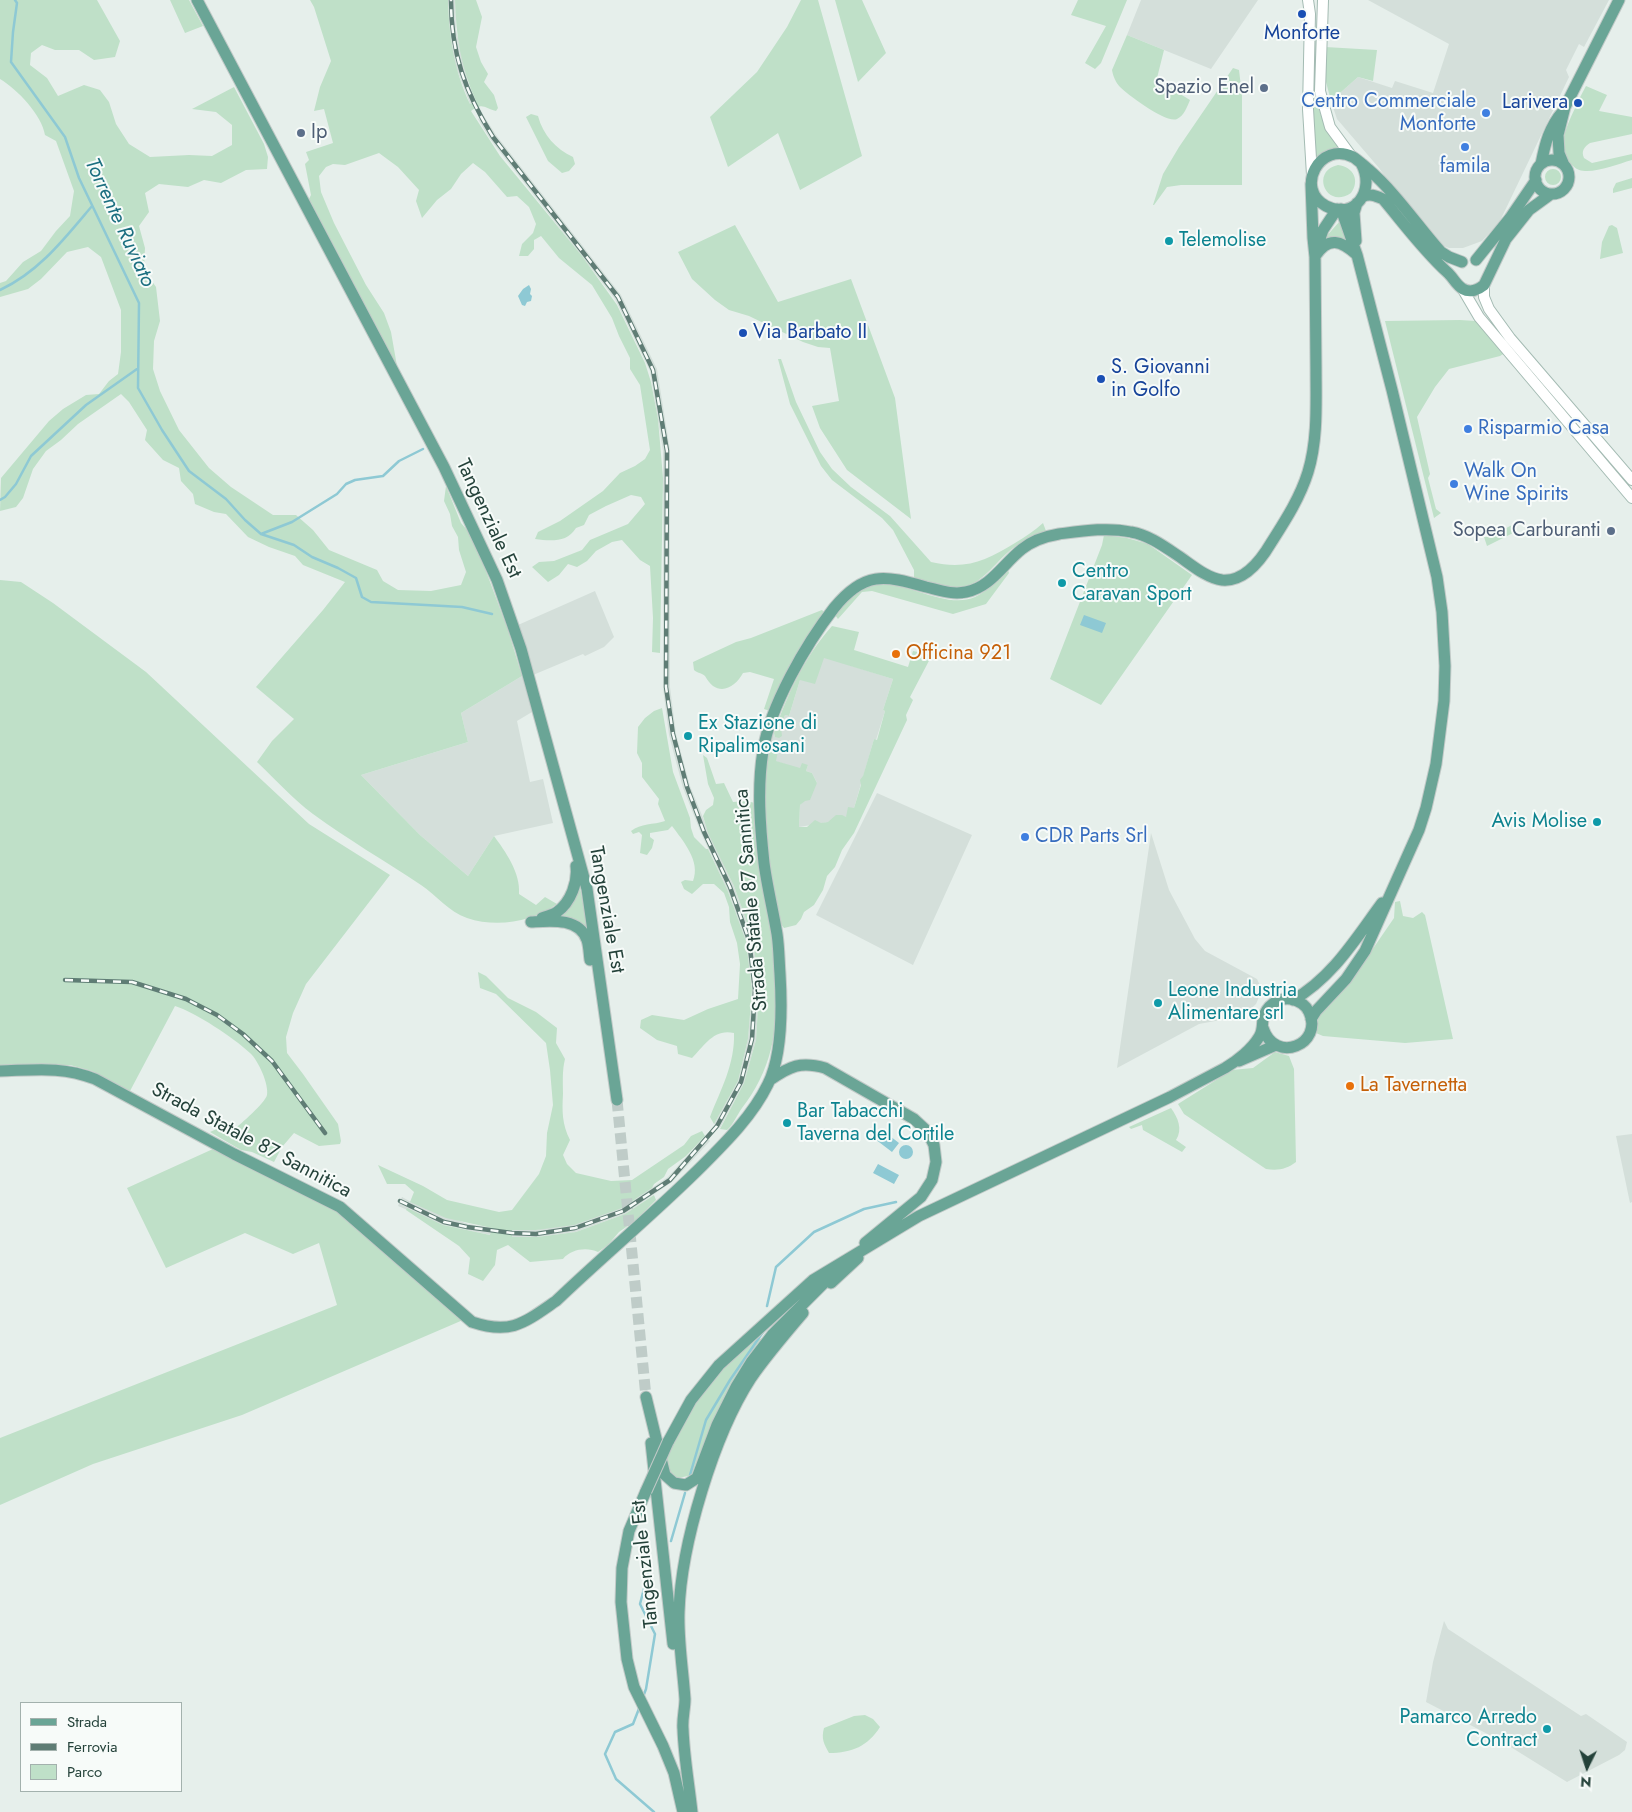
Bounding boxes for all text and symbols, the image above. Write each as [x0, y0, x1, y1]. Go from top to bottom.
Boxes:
marker: Monforte [1296, 8, 1308, 20]
place label: Monforte [1264, 22, 1340, 46]
place label: Spazio Enel [1154, 76, 1254, 100]
marker: Spazio Enel [1258, 82, 1270, 94]
place label: Centro Commerciale Monforte [1301, 90, 1476, 137]
place label: Larivera [1502, 91, 1568, 115]
marker: Larivera [1572, 97, 1584, 109]
marker: Centro Commerciale Monforte [1480, 107, 1492, 119]
place label: Ip [311, 121, 327, 145]
marker: Ip [295, 127, 307, 139]
marker: famila [1459, 141, 1471, 153]
water label: Torrente Ruviato [78, 155, 160, 291]
place label: famila [1440, 155, 1490, 179]
place label: Telemolise [1179, 229, 1266, 253]
marker: Telemolise [1163, 235, 1175, 247]
place label: Via Barbato II [753, 321, 867, 345]
marker: Via Barbato II [737, 327, 749, 339]
place label: S. Giovanni in Golfo [1111, 356, 1210, 403]
marker: S. Giovanni in Golfo [1095, 373, 1107, 385]
place label: Risparmio Casa [1478, 417, 1609, 441]
marker: Risparmio Casa [1462, 423, 1474, 435]
street label: Tangenziale Est [450, 456, 526, 582]
place label: Walk On Wine Spirits [1464, 460, 1568, 507]
marker: Walk On Wine Spirits [1448, 478, 1460, 490]
place label: Sopea Carburanti [1453, 519, 1601, 543]
marker: Sopea Carburanti [1605, 525, 1617, 537]
place label: Centro Caravan Sport [1072, 560, 1192, 607]
marker: Centro Caravan Sport [1056, 577, 1068, 589]
place label: Officina 921 [906, 642, 1011, 666]
marker: Officina 921 [890, 648, 902, 660]
place label: Ex Stazione di Ripalimosani [698, 712, 817, 759]
marker: Ex Stazione di Ripalimosani [682, 730, 694, 742]
street label: Strada Statale 87 Sannitica [730, 788, 774, 1012]
place label: Avis Molise [1491, 810, 1587, 834]
marker: Avis Molise [1591, 816, 1603, 828]
place label: CDR Parts Srl [1035, 825, 1148, 849]
marker: CDR Parts Srl [1019, 831, 1031, 843]
street label: Tangenziale Est [583, 845, 629, 975]
place label: Leone Industria Alimentare srl [1168, 979, 1297, 1026]
marker: Leone Industria Alimentare srl [1152, 997, 1164, 1009]
place label: La Tavernetta [1360, 1074, 1467, 1098]
street label: Strada Statale 87 Sannitica [147, 1078, 355, 1204]
marker: La Tavernetta [1344, 1080, 1356, 1092]
place label: Bar Tabacchi Taverna del Cortile [797, 1100, 954, 1147]
marker: Bar Tabacchi Taverna del Cortile [781, 1117, 793, 1129]
street label: Tangenziale Est [627, 1499, 665, 1629]
legend [20, 1702, 182, 1792]
place label: Pamarco Arredo Contract [1400, 1706, 1537, 1753]
text: Strada [67, 1711, 107, 1733]
marker: Pamarco Arredo Contract [1541, 1723, 1553, 1735]
text: Ferrovia [67, 1736, 118, 1758]
north arrow [1562, 1742, 1612, 1792]
text: Parco [67, 1761, 102, 1783]
text: N [1580, 1772, 1592, 1792]

